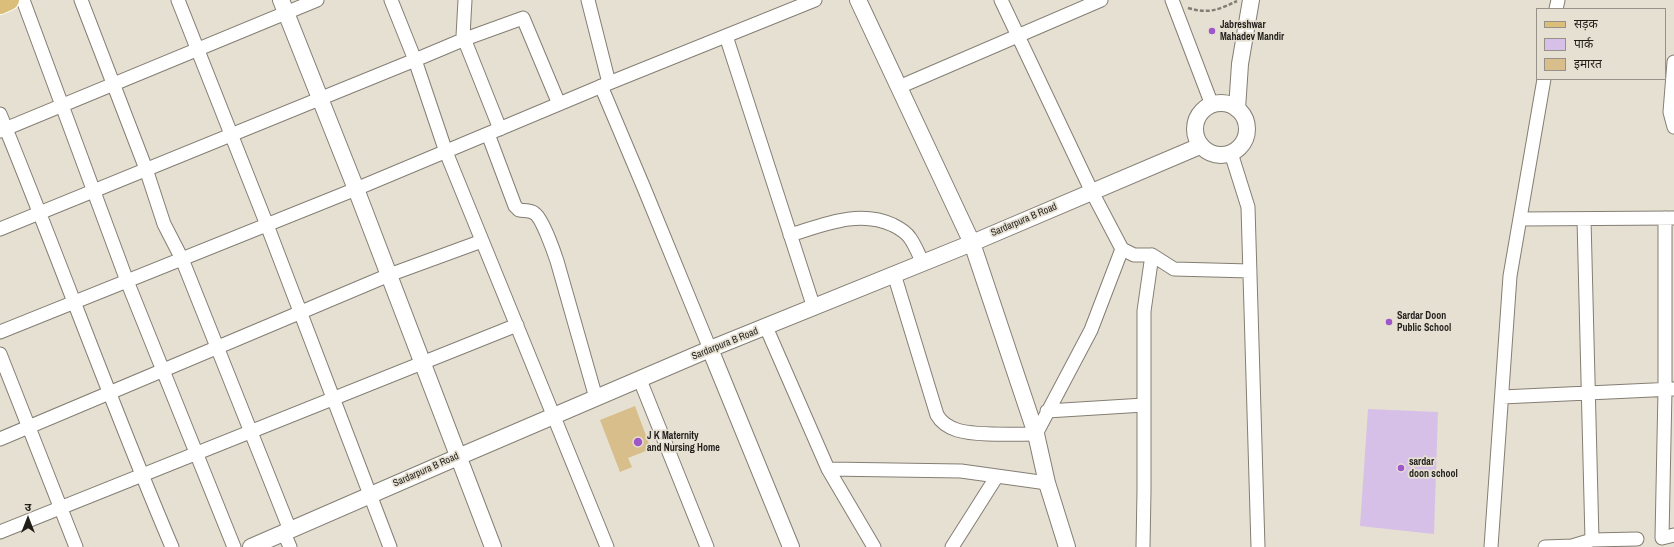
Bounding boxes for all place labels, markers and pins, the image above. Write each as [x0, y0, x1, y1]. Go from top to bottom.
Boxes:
place label: Jabreshwar Mahadev Mandir [1220, 19, 1284, 42]
marker: Jabreshwar Mahadev Mandir [1207, 26, 1217, 36]
place label: Sardar Doon Public School [1397, 310, 1451, 334]
marker: Sardar Doon Public School [1384, 317, 1394, 327]
place label: J K Maternity and Nursing Home [647, 430, 720, 454]
marker: J K Maternity and Nursing Home [632, 436, 644, 448]
place label: sardar doon school [1409, 456, 1458, 480]
marker: sardar doon school [1396, 463, 1406, 473]

